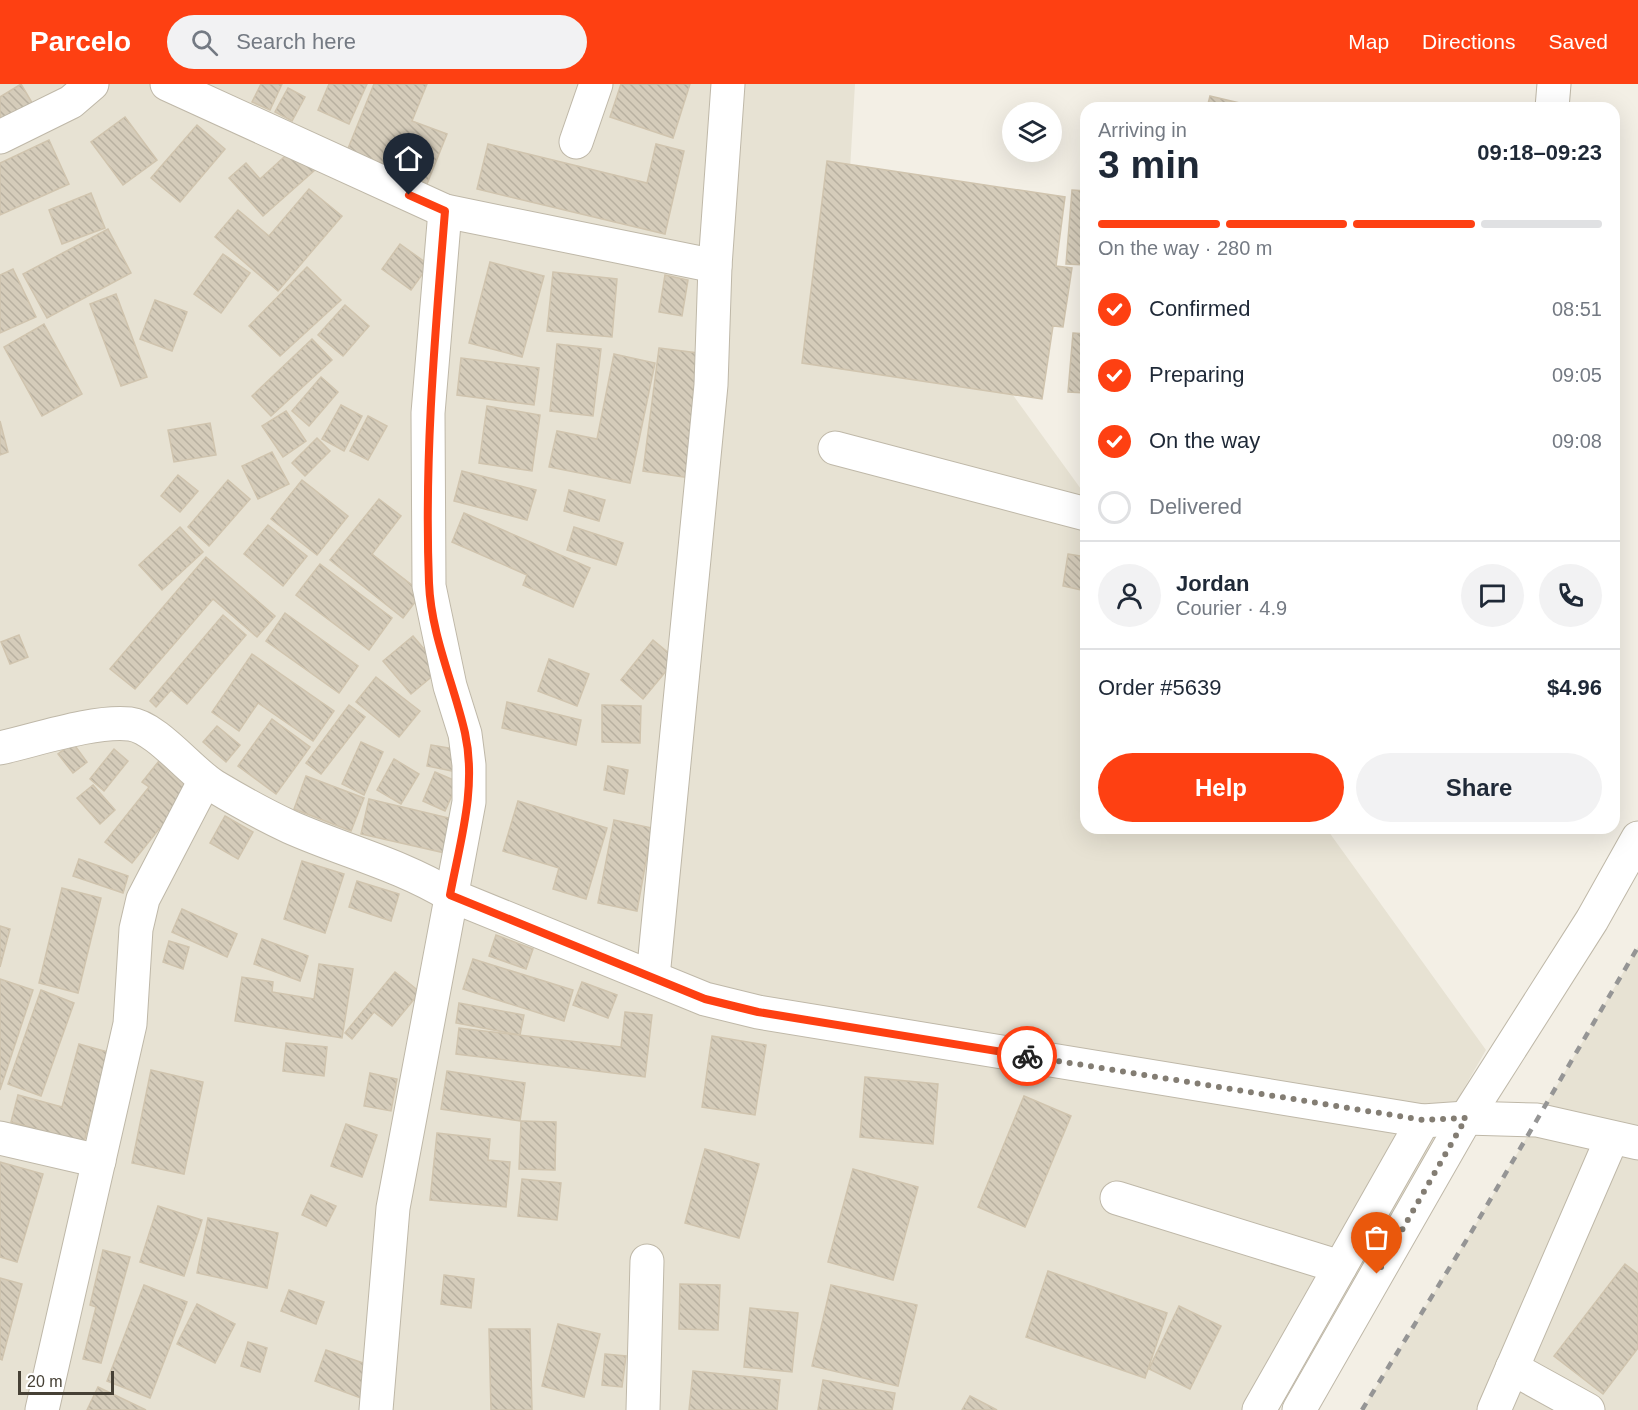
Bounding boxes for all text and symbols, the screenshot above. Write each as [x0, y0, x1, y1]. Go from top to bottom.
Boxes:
search box [167, 15, 587, 69]
text: Parcelo [30, 26, 131, 57]
icon: search [188, 26, 221, 59]
text: Search here [236, 29, 356, 54]
text: Map [1348, 30, 1389, 53]
text: Directions [1422, 30, 1515, 53]
text: Saved [1548, 30, 1608, 53]
map controls [1002, 102, 1062, 162]
button: layers [1002, 102, 1062, 162]
text: Arriving in [1098, 119, 1187, 141]
pin [383, 133, 434, 195]
text: 09:18–09:23 [1477, 140, 1602, 165]
icon: home [392, 142, 425, 175]
text: 3 min [1098, 143, 1200, 186]
text: On the way · 280 m [1098, 237, 1273, 259]
icon: check [1098, 293, 1131, 326]
text: Confirmed [1149, 296, 1250, 321]
text: 08:51 [1552, 298, 1602, 320]
icon: check [1098, 359, 1131, 392]
text: Preparing [1149, 362, 1244, 387]
text: 09:05 [1552, 364, 1602, 386]
icon: check [1098, 425, 1131, 458]
text: On the way [1149, 428, 1260, 453]
text: 09:08 [1552, 430, 1602, 452]
text: Delivered [1149, 494, 1242, 519]
button: person [1098, 564, 1161, 627]
button: chat [1461, 564, 1524, 627]
button: phone [1539, 564, 1602, 627]
text: Jordan [1176, 571, 1249, 596]
text: Courier · 4.9 [1176, 597, 1287, 619]
text: Order #5639 [1098, 675, 1222, 700]
text: $4.96 [1547, 675, 1602, 700]
button: Help [1098, 753, 1344, 822]
button: Share [1356, 753, 1602, 822]
courier [997, 1026, 1057, 1086]
icon: bike [1011, 1040, 1044, 1073]
pin [1351, 1212, 1402, 1274]
icon: bag [1360, 1221, 1393, 1254]
scale bar [18, 1368, 114, 1396]
text: 20 m [27, 1373, 63, 1390]

